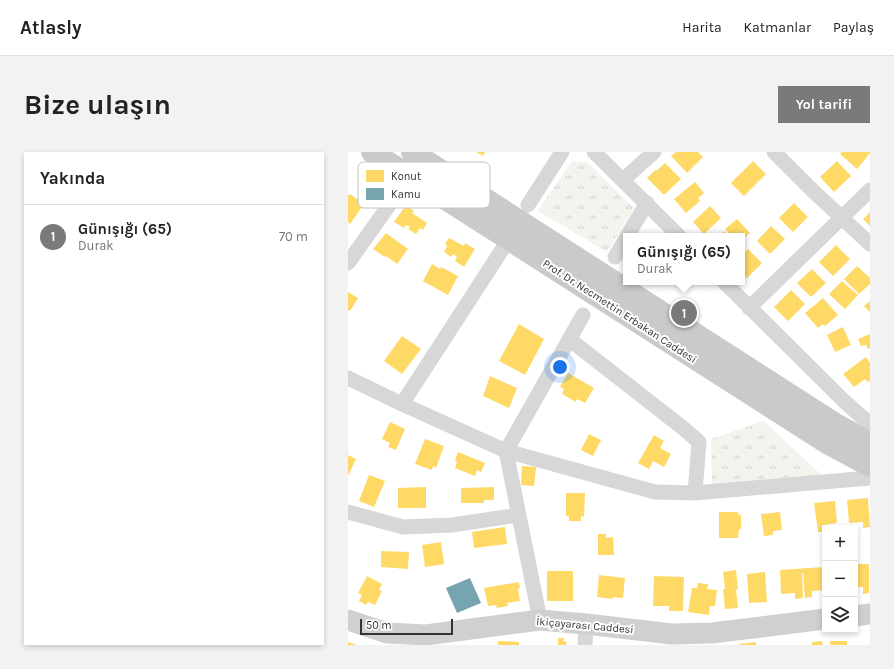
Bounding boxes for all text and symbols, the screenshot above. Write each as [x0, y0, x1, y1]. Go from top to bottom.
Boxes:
text: Atlasly [20, 17, 82, 39]
text: Harita [682, 19, 722, 36]
text: Katmanlar [744, 19, 811, 36]
text: Paylaş [833, 19, 874, 36]
button: Yol tarifi [778, 86, 870, 123]
text: Bize ulaşın [24, 88, 171, 121]
legend [358, 162, 490, 208]
text: Yakında [40, 168, 105, 188]
text: Konut [391, 170, 421, 183]
text: Kamu [391, 188, 421, 201]
text: Günışığı (65) [78, 220, 172, 238]
text: 1 [51, 229, 55, 244]
text: 70 m [279, 229, 308, 244]
popup [623, 233, 745, 285]
text: Durak [78, 238, 114, 253]
text: Günışığı (65) [637, 243, 731, 261]
street label: Prof. Dr. Necmettin Erbakan Caddesi [540, 257, 699, 366]
text: Durak [637, 261, 673, 276]
pin: 1 [671, 298, 697, 328]
your location [550, 357, 570, 377]
map controls [822, 525, 858, 633]
button: + [822, 525, 858, 561]
button: − [822, 561, 858, 597]
button: layers [822, 597, 858, 633]
street label: İkiçayarası Caddesi [536, 614, 634, 636]
scale bar [360, 617, 453, 636]
text: 50 m [366, 619, 392, 632]

